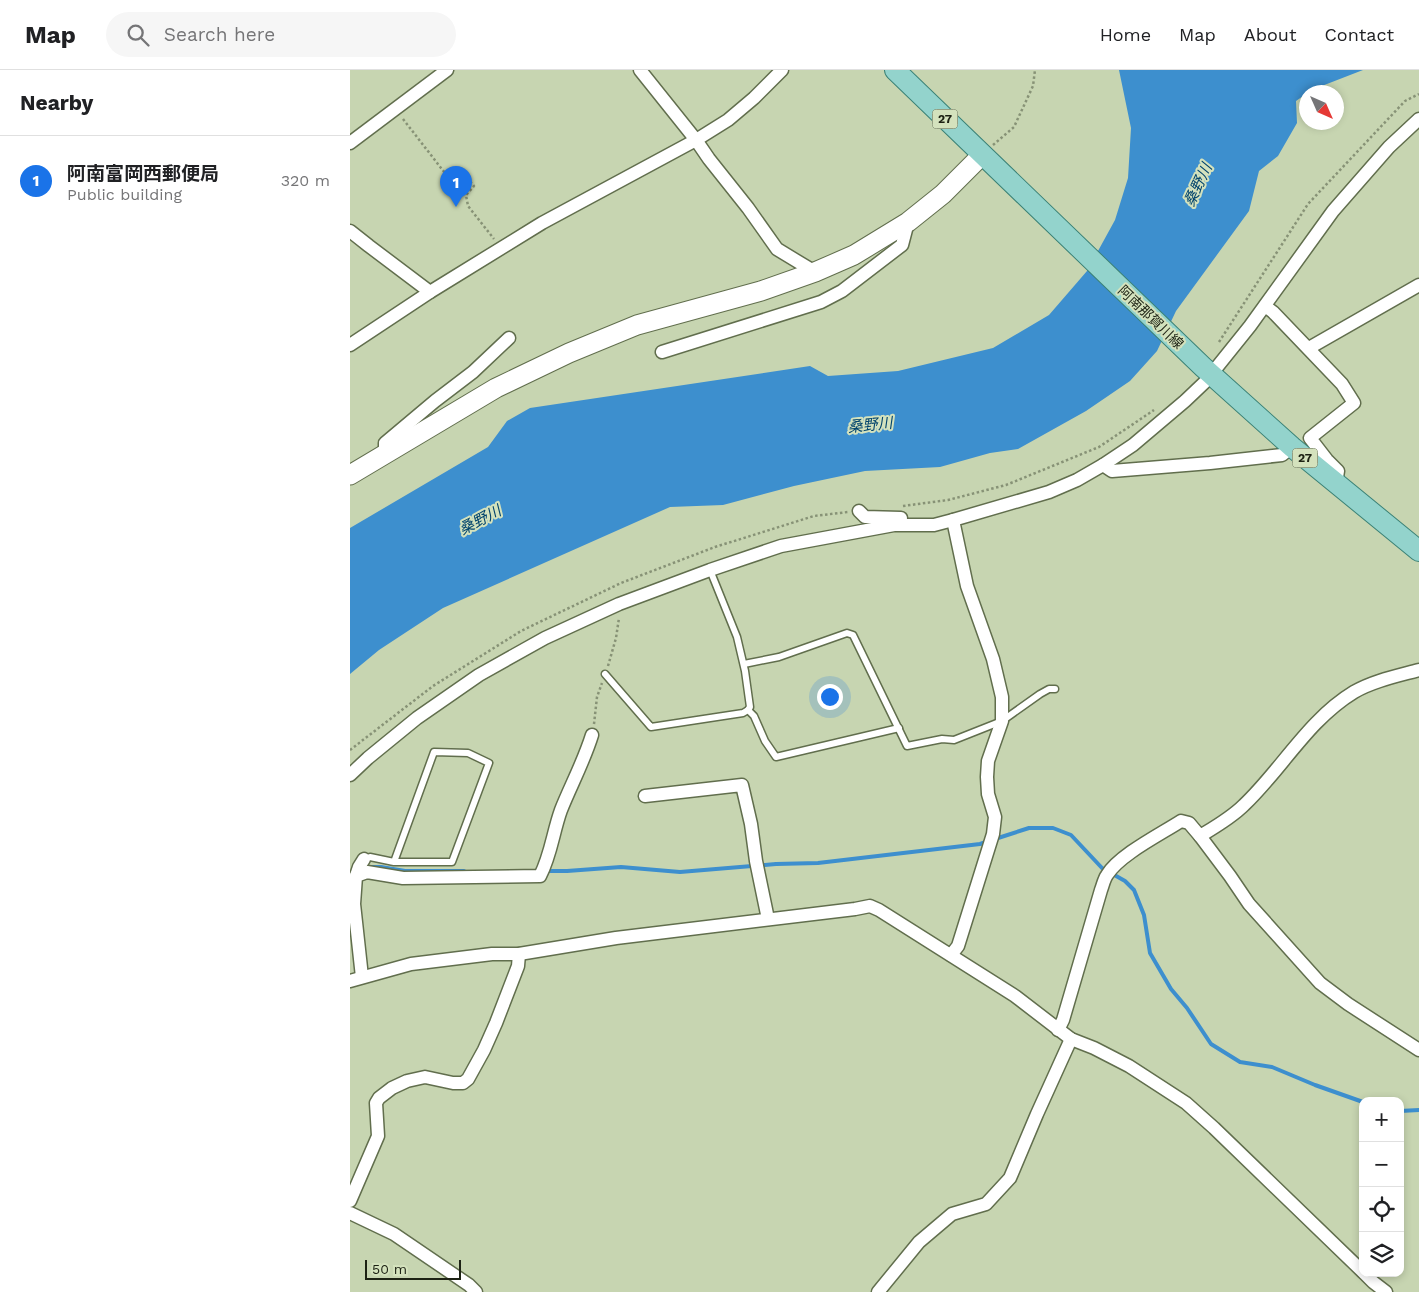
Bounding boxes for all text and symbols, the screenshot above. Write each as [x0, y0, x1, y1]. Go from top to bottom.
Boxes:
search box [106, 12, 456, 57]
text: Map [25, 21, 76, 49]
icon: search [124, 21, 152, 49]
text: Search here [164, 23, 275, 46]
text: Home [1100, 24, 1151, 45]
text: Map [1179, 24, 1216, 45]
text: About [1244, 24, 1296, 45]
text: Contact [1324, 24, 1394, 45]
north arrow [1299, 85, 1344, 130]
text: Nearby [20, 90, 93, 115]
road number: 27 [932, 110, 958, 129]
water label: 桑野川 [1180, 159, 1217, 209]
text: 阿南富岡西郵便局 [67, 162, 219, 185]
pin: 1 [440, 166, 472, 207]
text: 1 [33, 171, 39, 190]
text: 320 m [281, 171, 330, 190]
text: Public building [67, 185, 182, 204]
street label: 阿南那賀川線 [1115, 282, 1187, 352]
water label: 桑野川 [847, 413, 895, 436]
road number: 27 [1292, 448, 1318, 468]
water label: 桑野川 [456, 501, 506, 539]
your location [817, 684, 843, 710]
map controls [1359, 1097, 1404, 1277]
button: + [1359, 1097, 1404, 1142]
button: − [1359, 1142, 1404, 1187]
button: locate [1359, 1187, 1404, 1232]
button: layers [1359, 1232, 1404, 1277]
scale bar [365, 1257, 461, 1280]
text: 50 m [372, 1261, 407, 1277]

